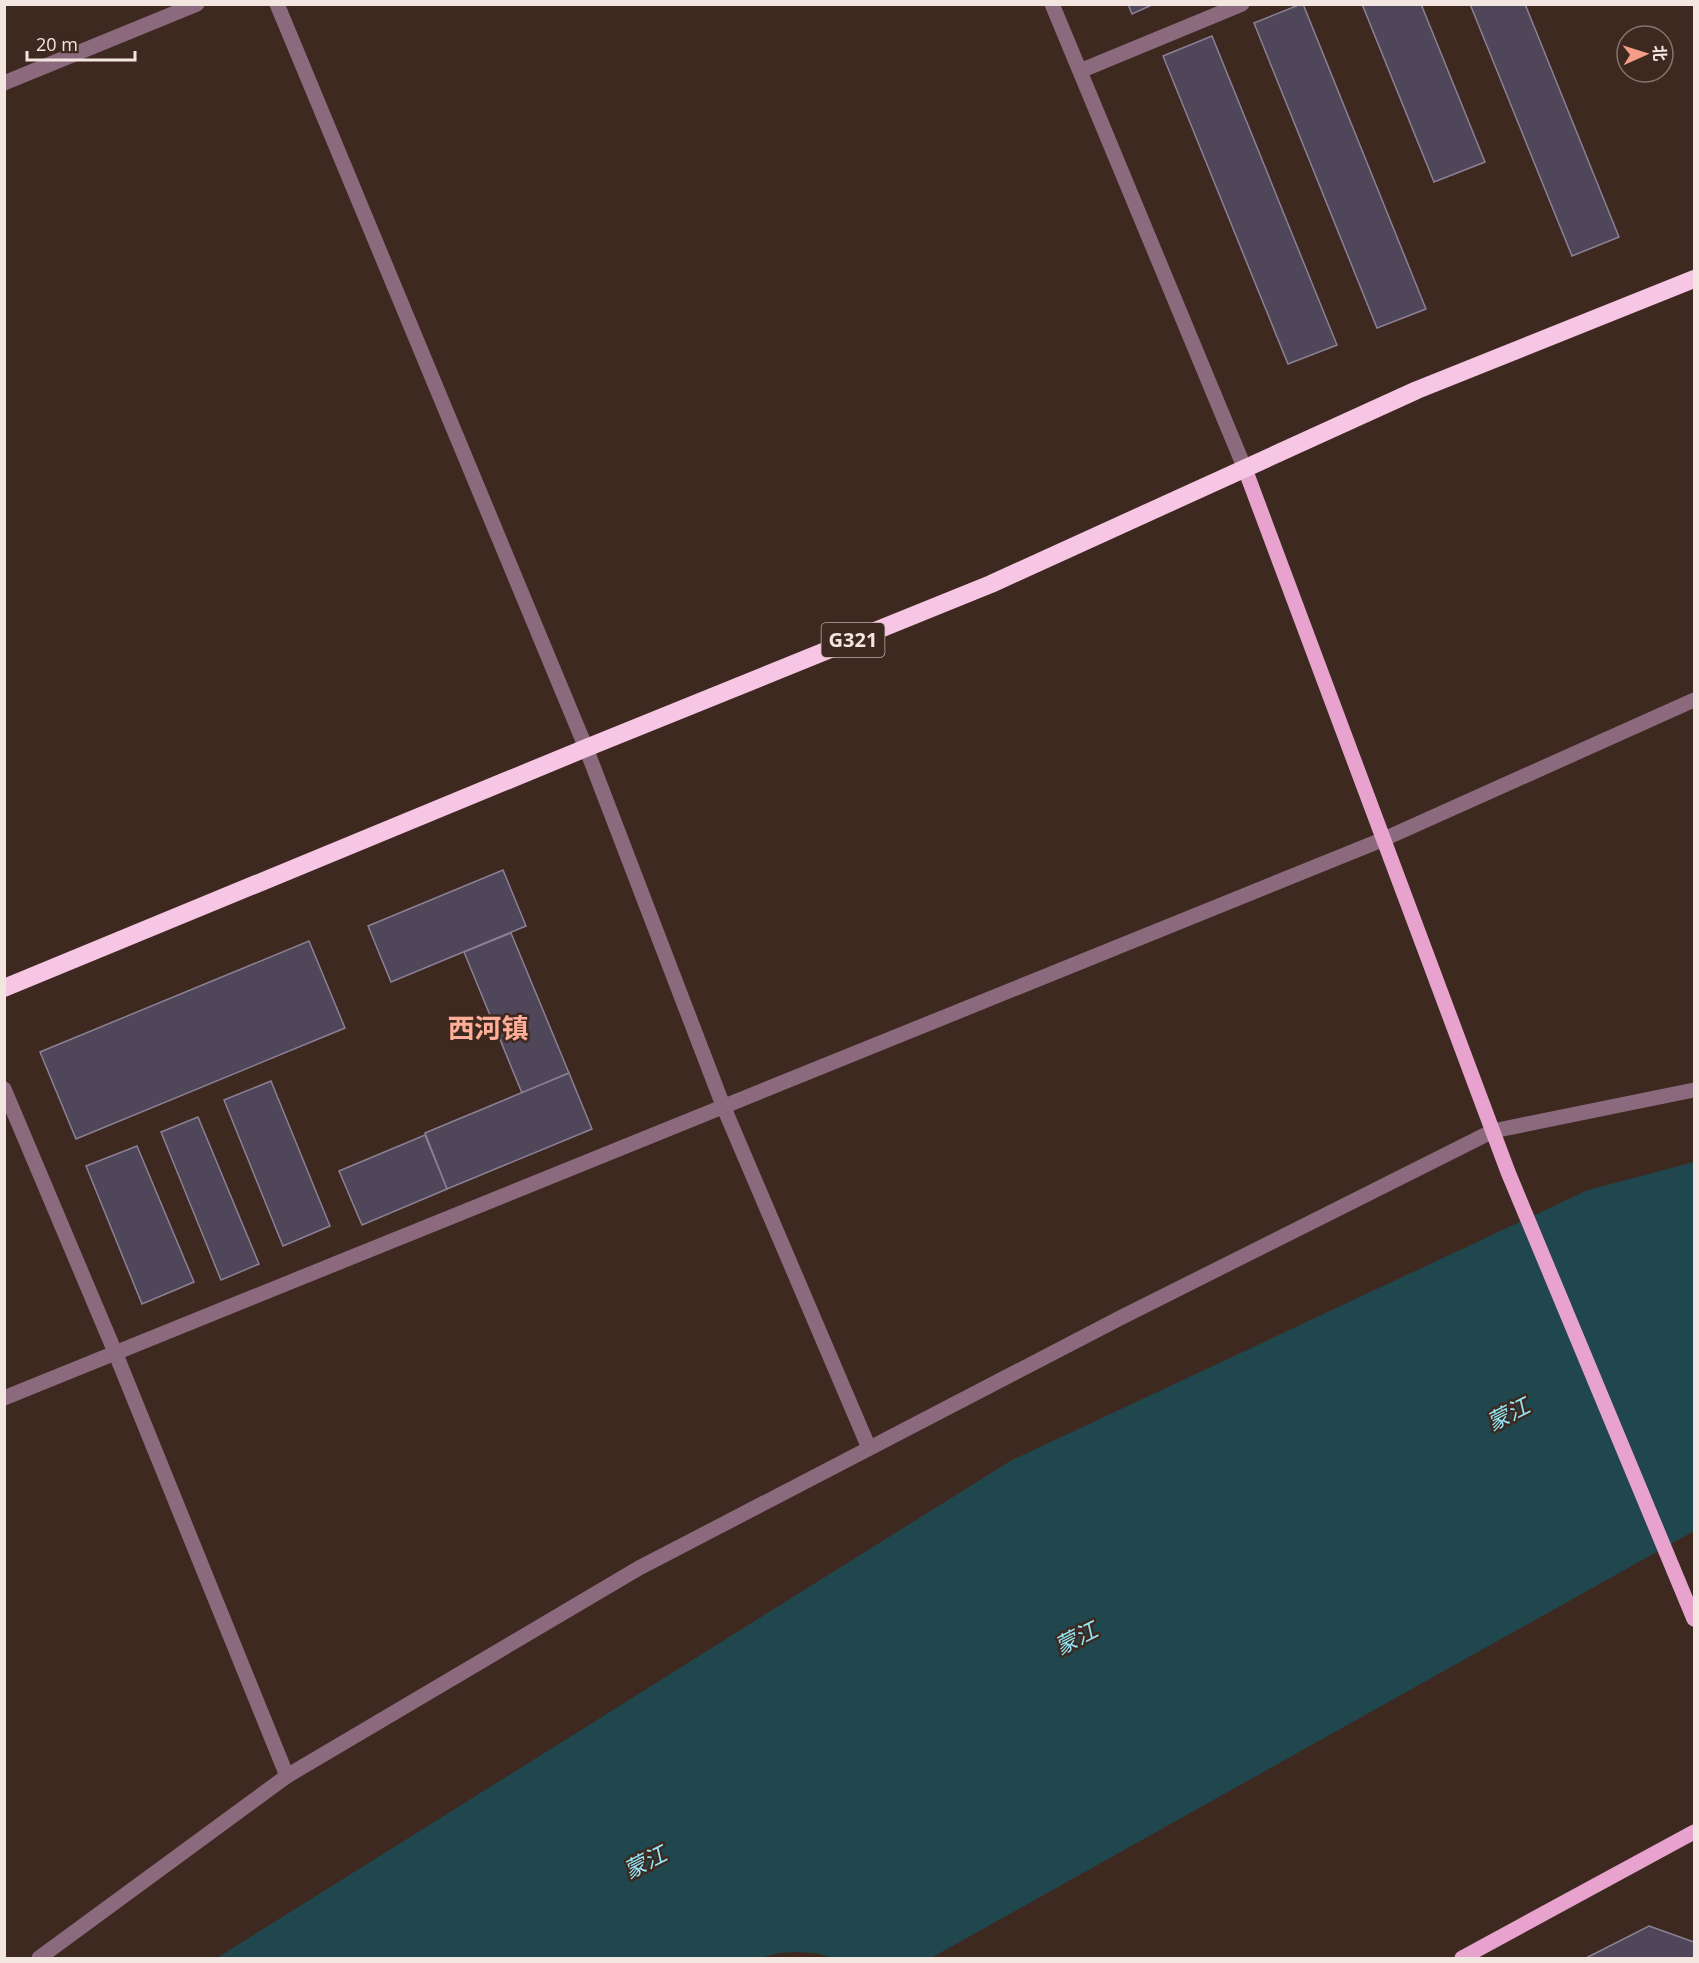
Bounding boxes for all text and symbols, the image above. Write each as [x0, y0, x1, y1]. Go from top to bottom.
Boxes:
scale bar [27, 24, 135, 62]
north arrow [1615, 24, 1675, 84]
text: 20 m [36, 32, 78, 56]
text: 北 [1649, 45, 1671, 62]
road number: G321 [822, 623, 884, 657]
district label: 西河镇 [448, 1009, 529, 1046]
water label: 蒙江 [1481, 1389, 1536, 1436]
water label: 蒙江 [1049, 1613, 1104, 1660]
water label: 蒙江 [618, 1837, 673, 1884]

